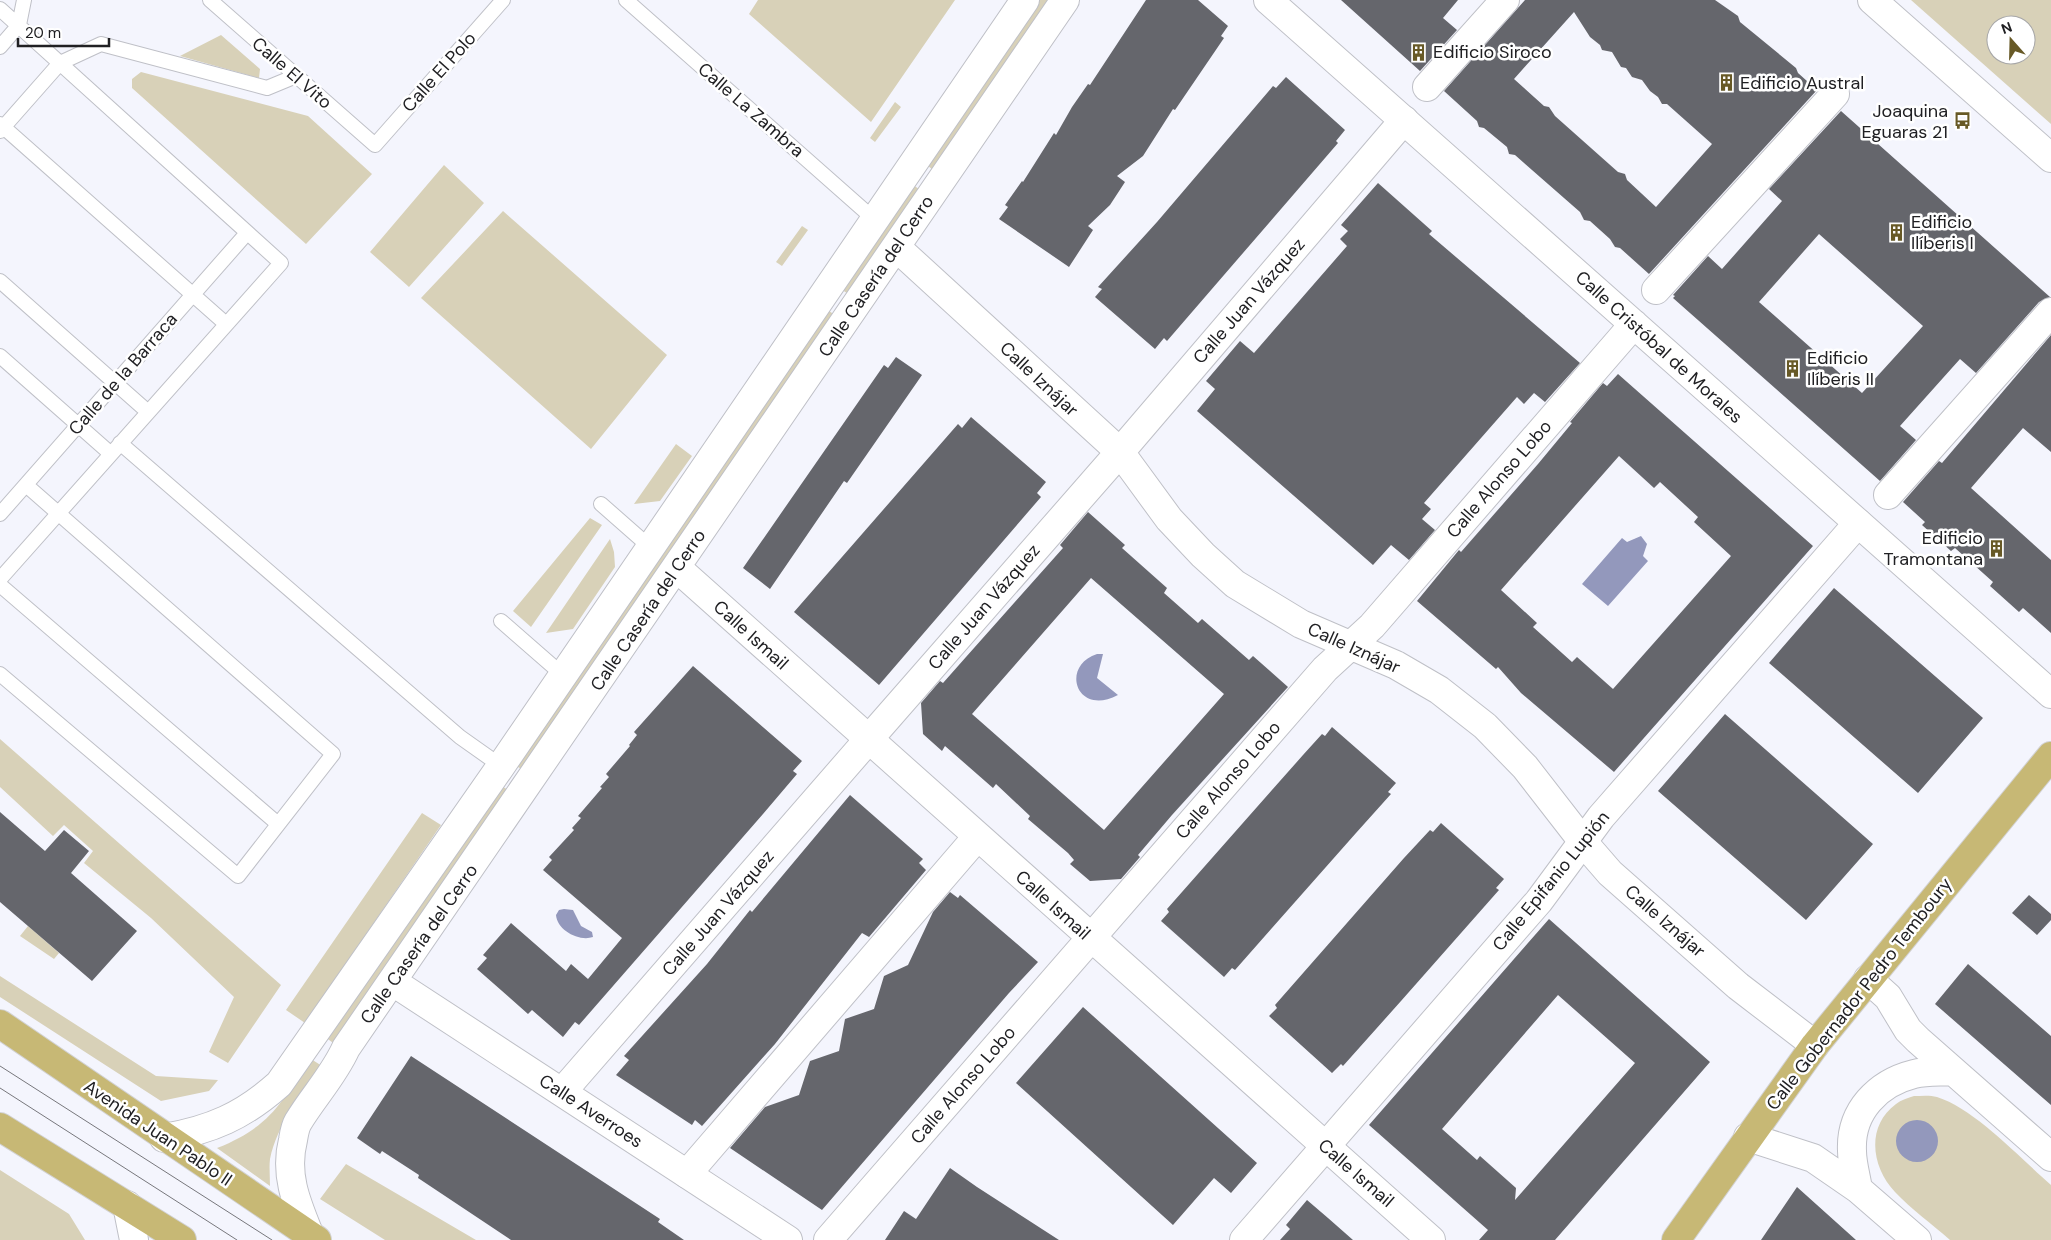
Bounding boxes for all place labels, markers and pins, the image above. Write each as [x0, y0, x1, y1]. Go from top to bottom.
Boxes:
place label: Edificio Siroco [1433, 40, 1552, 64]
building icon: Edificio Siroco [1409, 42, 1429, 62]
place label: Edificio Austral [1740, 71, 1864, 95]
building icon: Edificio Austral [1716, 73, 1736, 93]
place label: Joaquina Eguaras 21 [1861, 99, 1948, 144]
bus stop icon: Joaquina Eguaras 21 [1952, 111, 1972, 131]
place label: Edificio Ilíberis I [1911, 210, 1974, 255]
building icon: Edificio Ilíberis I [1887, 222, 1907, 242]
place label: Edificio Ilíberis II [1807, 346, 1874, 391]
building icon: Edificio Ilíberis II [1783, 358, 1803, 378]
place label: Edificio Tramontana [1883, 526, 1983, 571]
building icon: Edificio Tramontana [1987, 538, 2007, 558]

